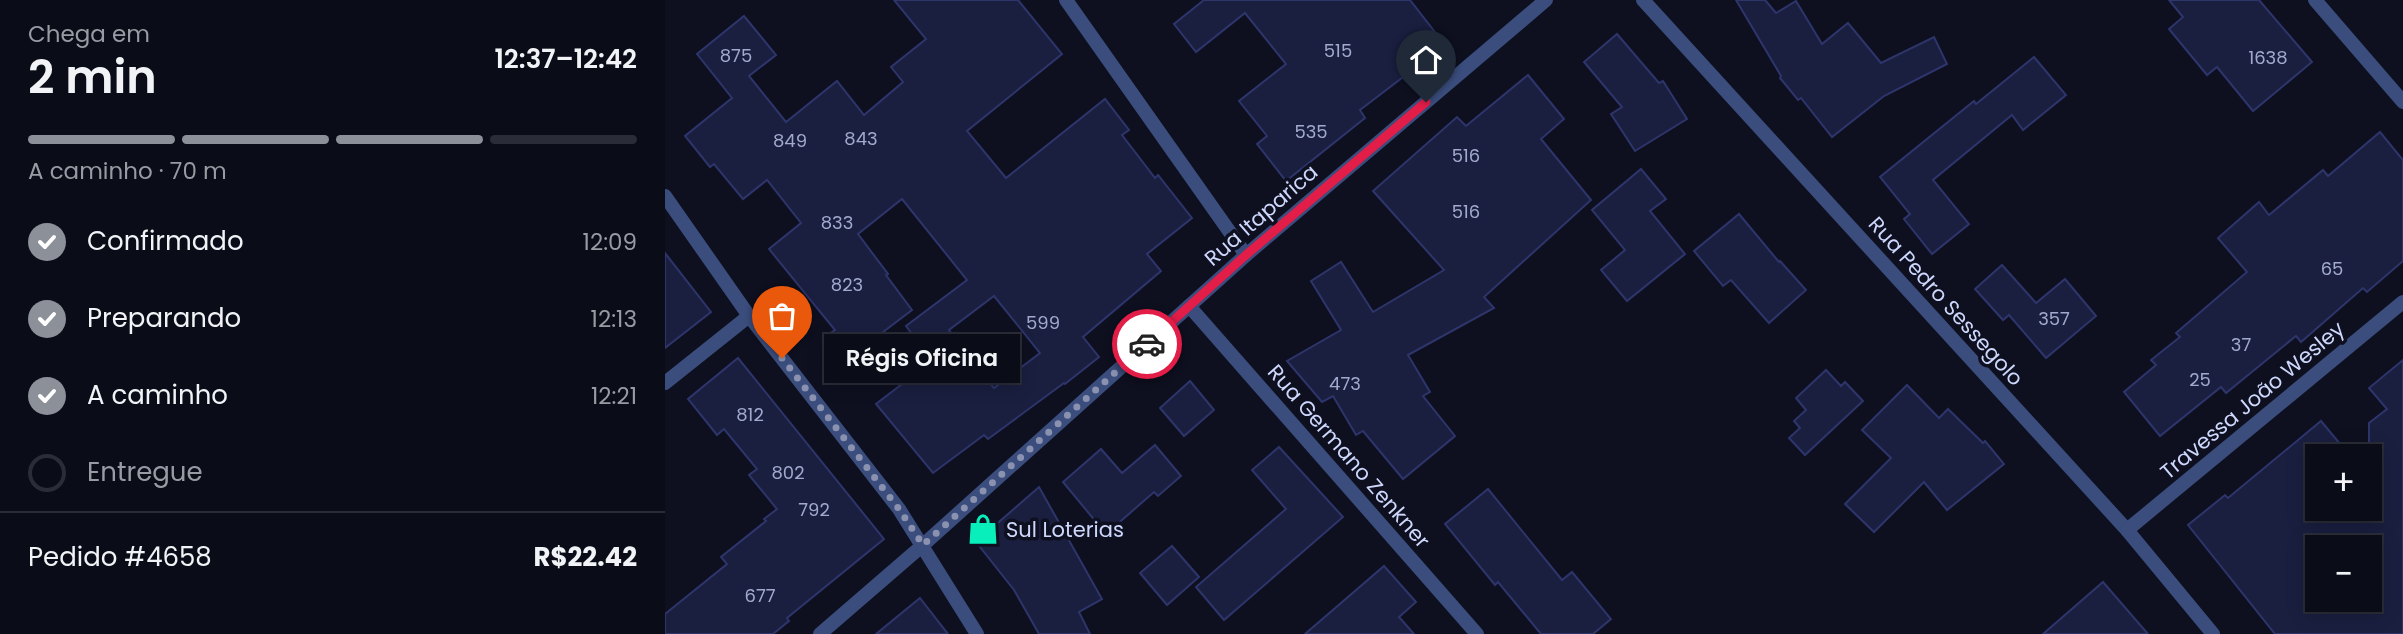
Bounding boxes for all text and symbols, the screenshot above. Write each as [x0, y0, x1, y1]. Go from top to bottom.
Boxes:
text: Chega em [28, 18, 150, 50]
pin [1396, 30, 1456, 102]
house number: 515 [1324, 38, 1352, 63]
text: 12:37–12:42 [494, 41, 637, 77]
icon: home [1407, 41, 1445, 79]
house number: 875 [720, 43, 752, 68]
text: 2 min [28, 45, 157, 109]
house number: 1638 [2248, 45, 2288, 70]
house number: 535 [1294, 119, 1328, 144]
house number: 843 [844, 126, 878, 151]
house number: 849 [773, 128, 807, 153]
house number: 516 [1452, 143, 1480, 168]
text: A caminho · 70 m [28, 155, 227, 187]
street label: Rua Itaparica [1198, 158, 1324, 272]
house number: 516 [1452, 199, 1480, 224]
house number: 833 [821, 210, 853, 235]
street label: Rua Pedro Sessegolo [1862, 210, 2030, 392]
icon: check [28, 223, 66, 261]
text: Confirmado [87, 223, 244, 259]
text: 12:09 [583, 226, 637, 258]
house number: 65 [2321, 256, 2343, 281]
house number: 823 [831, 272, 863, 297]
pin [752, 286, 812, 358]
icon: bag [763, 297, 801, 335]
icon: check [28, 300, 66, 338]
text: Preparando [87, 300, 241, 336]
text: 12:13 [591, 303, 637, 335]
house number: 357 [2038, 306, 2070, 331]
courier [1112, 309, 1182, 379]
house number: 599 [1026, 310, 1060, 335]
street label: Travessa João Wesley [2154, 314, 2350, 486]
icon: car [1128, 325, 1166, 363]
house number: 37 [2231, 332, 2251, 357]
callout: Régis Oficina [824, 334, 1020, 382]
text: Régis Oficina [846, 342, 998, 374]
street label: Rua Germano Zenkner [1261, 358, 1437, 554]
house number: 25 [2189, 367, 2211, 392]
house number: 473 [1329, 371, 1361, 396]
icon: check [28, 377, 66, 415]
text: A caminho [87, 377, 228, 413]
text: 12:21 [591, 380, 637, 412]
house number: 812 [736, 402, 764, 427]
map controls [2305, 444, 2382, 612]
button: + [2305, 444, 2382, 521]
text: Entregue [87, 454, 203, 490]
house number: 802 [771, 460, 805, 485]
house number: 792 [798, 497, 830, 522]
shop icon: Sul Loterias [966, 512, 1000, 546]
place label: Sul Loterias [1006, 515, 1124, 544]
button: − [2305, 535, 2382, 612]
text: Pedido #4658 [28, 539, 212, 575]
text: R$22.42 [533, 539, 637, 575]
house number: 677 [744, 583, 776, 608]

